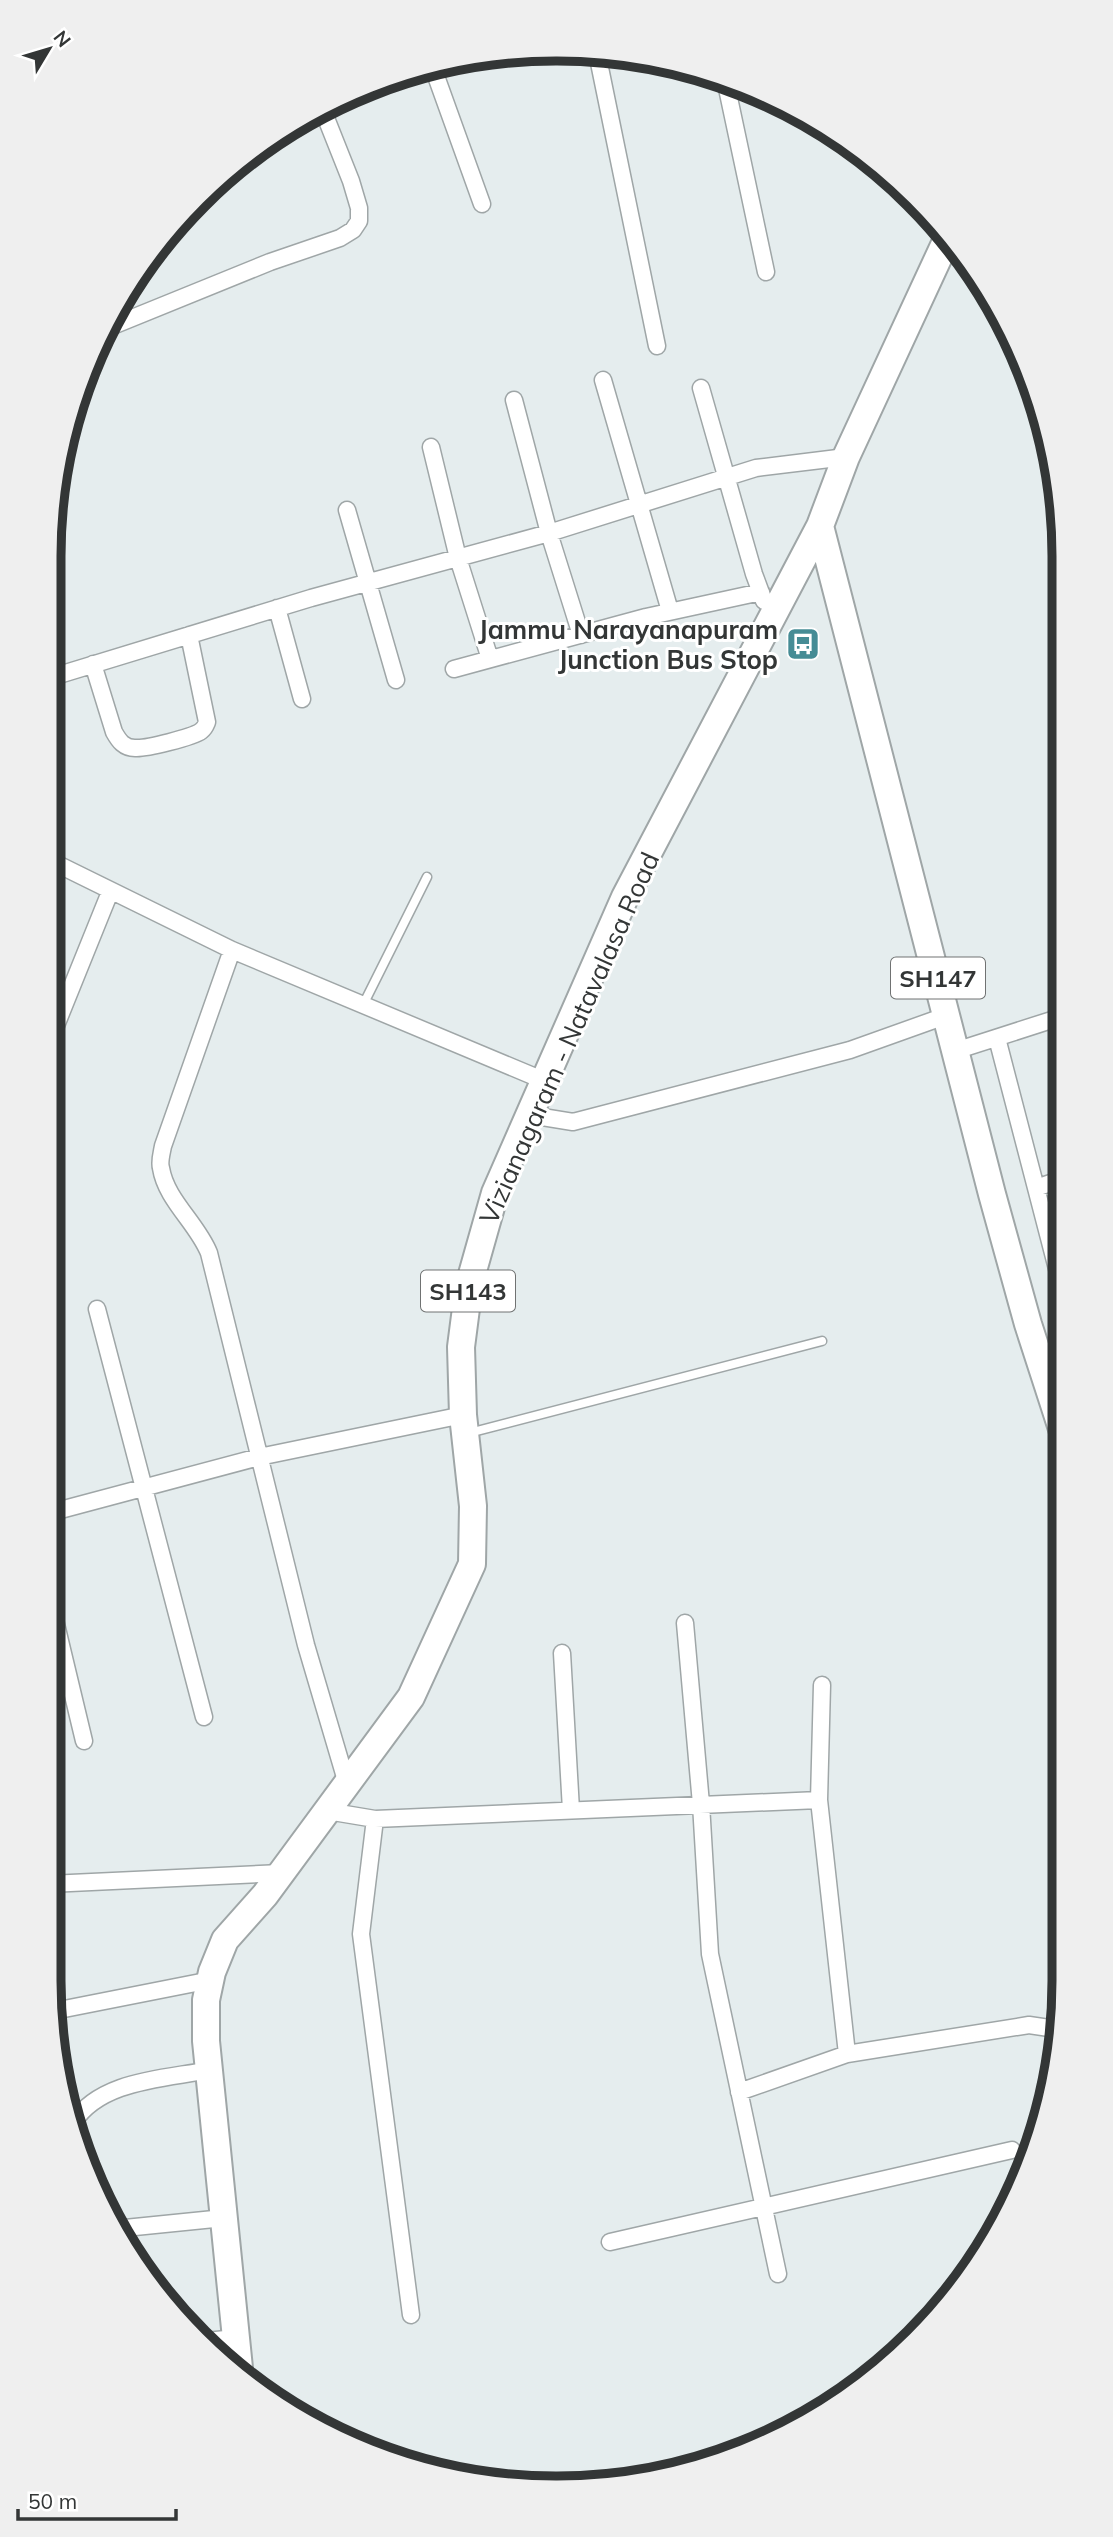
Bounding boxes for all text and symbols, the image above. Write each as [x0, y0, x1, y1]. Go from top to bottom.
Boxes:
north arrow [14, 14, 84, 84]
text: N [49, 25, 76, 52]
place label: Jammu Narayanapuram Junction Bus Stop [478, 613, 778, 676]
bus stop icon: Jammu Narayanapuram Junction Bus Stop [784, 625, 822, 663]
street label: Vizianagaram - Natavalasa Road [472, 847, 666, 1229]
road number: SH147 [891, 958, 985, 998]
road number: SH143 [421, 1270, 515, 1311]
scale bar [18, 2478, 175, 2522]
text: 50 m [28, 2488, 77, 2514]

